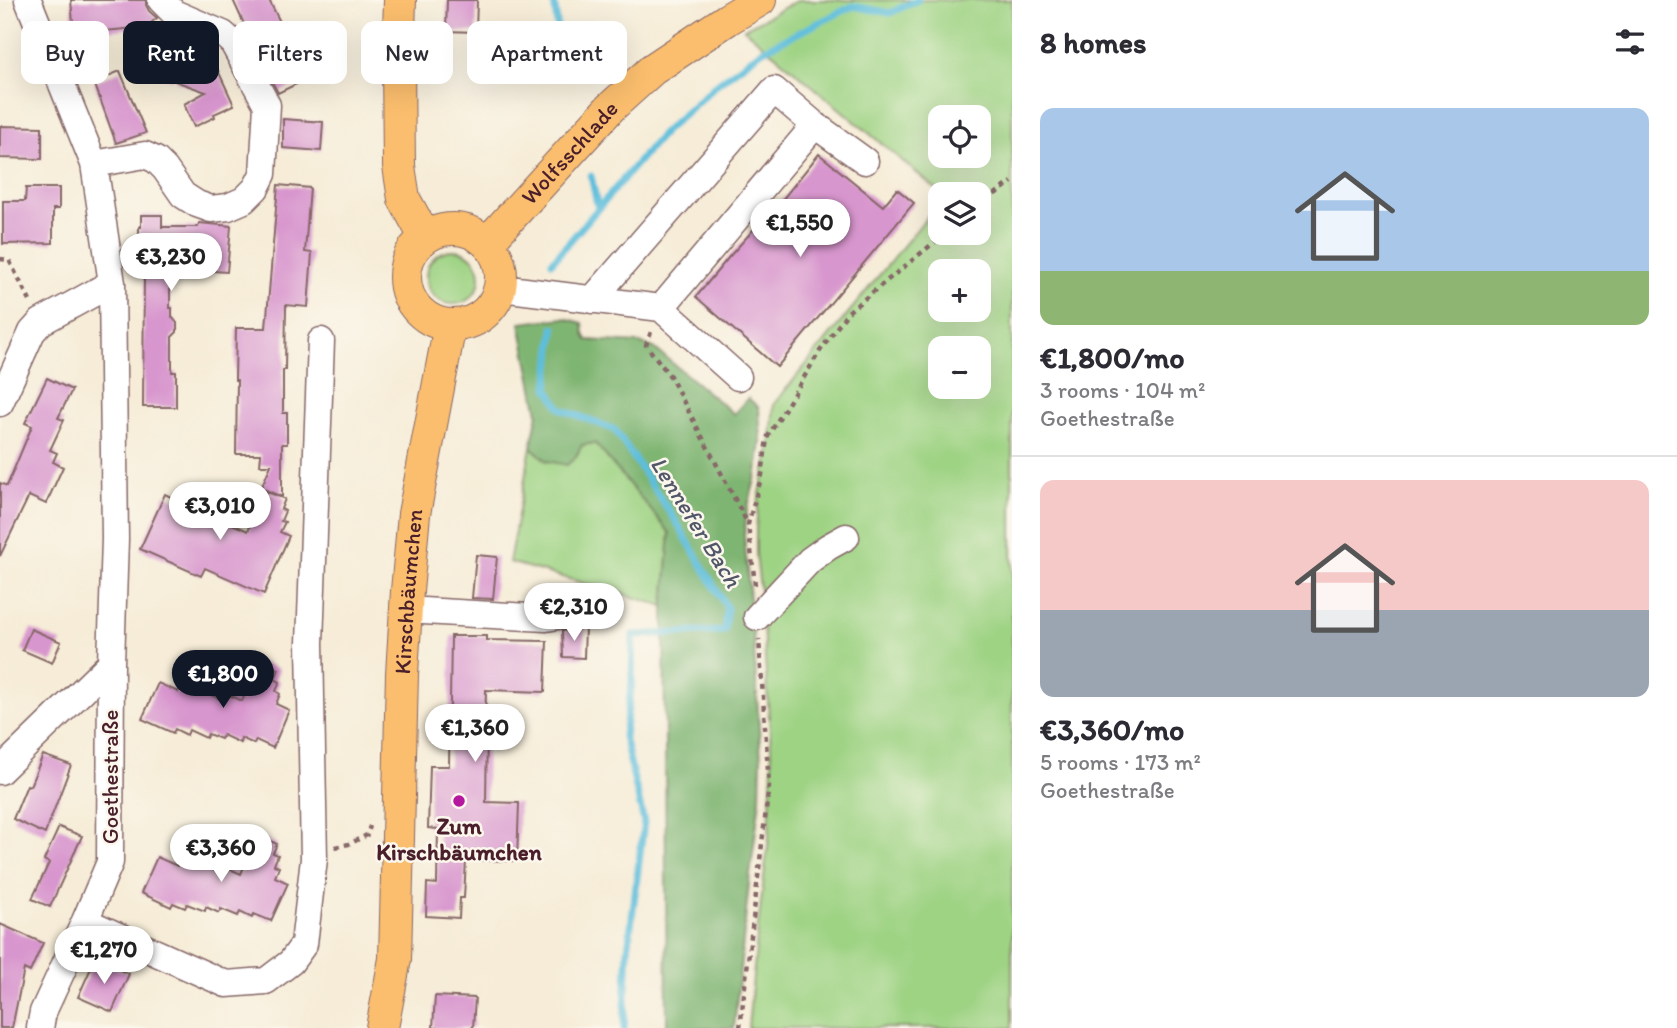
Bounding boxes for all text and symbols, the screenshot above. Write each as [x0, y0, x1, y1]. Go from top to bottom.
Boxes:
chip: Buy [21, 21, 109, 84]
chip: Rent [123, 21, 219, 84]
chip: Filters [233, 21, 347, 84]
chip: New [361, 21, 453, 84]
chip: Apartment [467, 21, 627, 84]
icon: filters [1611, 23, 1649, 61]
text: 8 homes [1040, 24, 1147, 61]
street label: Wolfsschlade [515, 95, 624, 210]
map controls [928, 105, 991, 399]
button: locate [928, 105, 991, 168]
icon: home [1282, 153, 1408, 279]
button: layers [928, 182, 991, 245]
pin: €1,550 [743, 200, 857, 259]
text: €1,550 [766, 208, 834, 236]
pin: €3,230 [114, 233, 228, 293]
text: €3,230 [136, 242, 206, 270]
button: + [928, 259, 991, 322]
button: − [928, 336, 991, 399]
text: €1,800/mo [1040, 339, 1185, 376]
text: 3 rooms · 104 m² [1040, 376, 1205, 404]
text: Goethestraße [1040, 404, 1175, 432]
water label: Lennefer Bach [645, 451, 748, 593]
pin: €3,010 [163, 482, 277, 542]
text: €3,010 [185, 491, 255, 519]
street label: Kirschbäumchen [388, 508, 428, 675]
icon: home [1282, 525, 1408, 651]
pin: €2,310 [517, 584, 631, 643]
text: €2,310 [540, 592, 608, 620]
pin: €1,800 [166, 650, 280, 710]
text: €1,800 [188, 659, 258, 687]
pin: €1,360 [418, 704, 532, 764]
street label: Goethestraße [96, 710, 124, 844]
text: €3,360/mo [1040, 711, 1184, 748]
text: €1,360 [441, 713, 509, 741]
text: 5 rooms · 173 m² [1040, 748, 1201, 776]
text: Goethestraße [1040, 776, 1175, 804]
marker: Zum Kirschbäumchen [451, 793, 467, 809]
place label: Zum Kirschbäumchen [376, 812, 543, 866]
pin: €3,360 [164, 824, 278, 884]
text: €3,360 [186, 833, 256, 861]
pin: €1,270 [47, 926, 161, 986]
text: €1,270 [71, 935, 137, 963]

